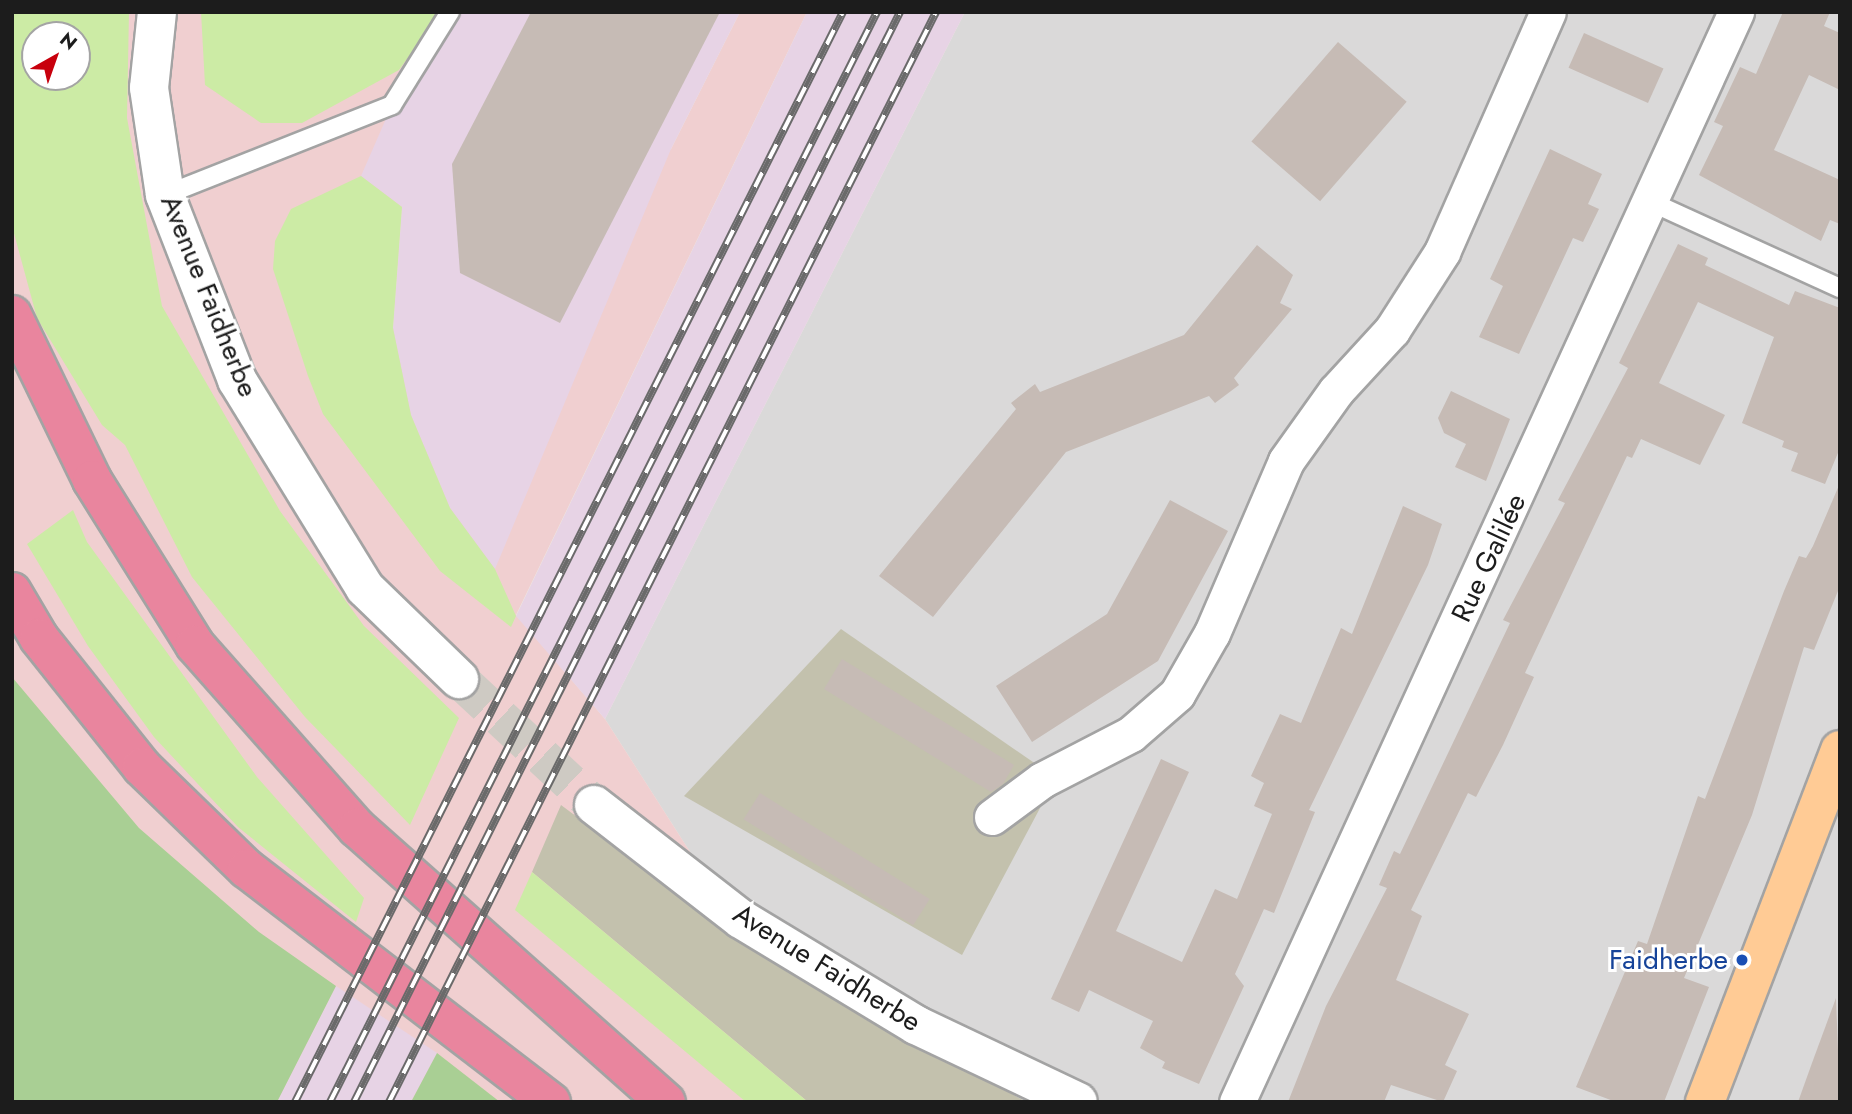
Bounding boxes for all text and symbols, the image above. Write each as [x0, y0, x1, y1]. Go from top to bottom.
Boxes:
north arrow [21, 21, 91, 91]
text: N [54, 26, 83, 56]
street label: Avenue Faidherbe [153, 190, 265, 402]
street label: Rue Galilée [1445, 489, 1533, 627]
street label: Avenue Faidherbe [727, 897, 927, 1039]
place label: Faidherbe [1609, 943, 1728, 977]
marker: Faidherbe [1734, 952, 1750, 968]

